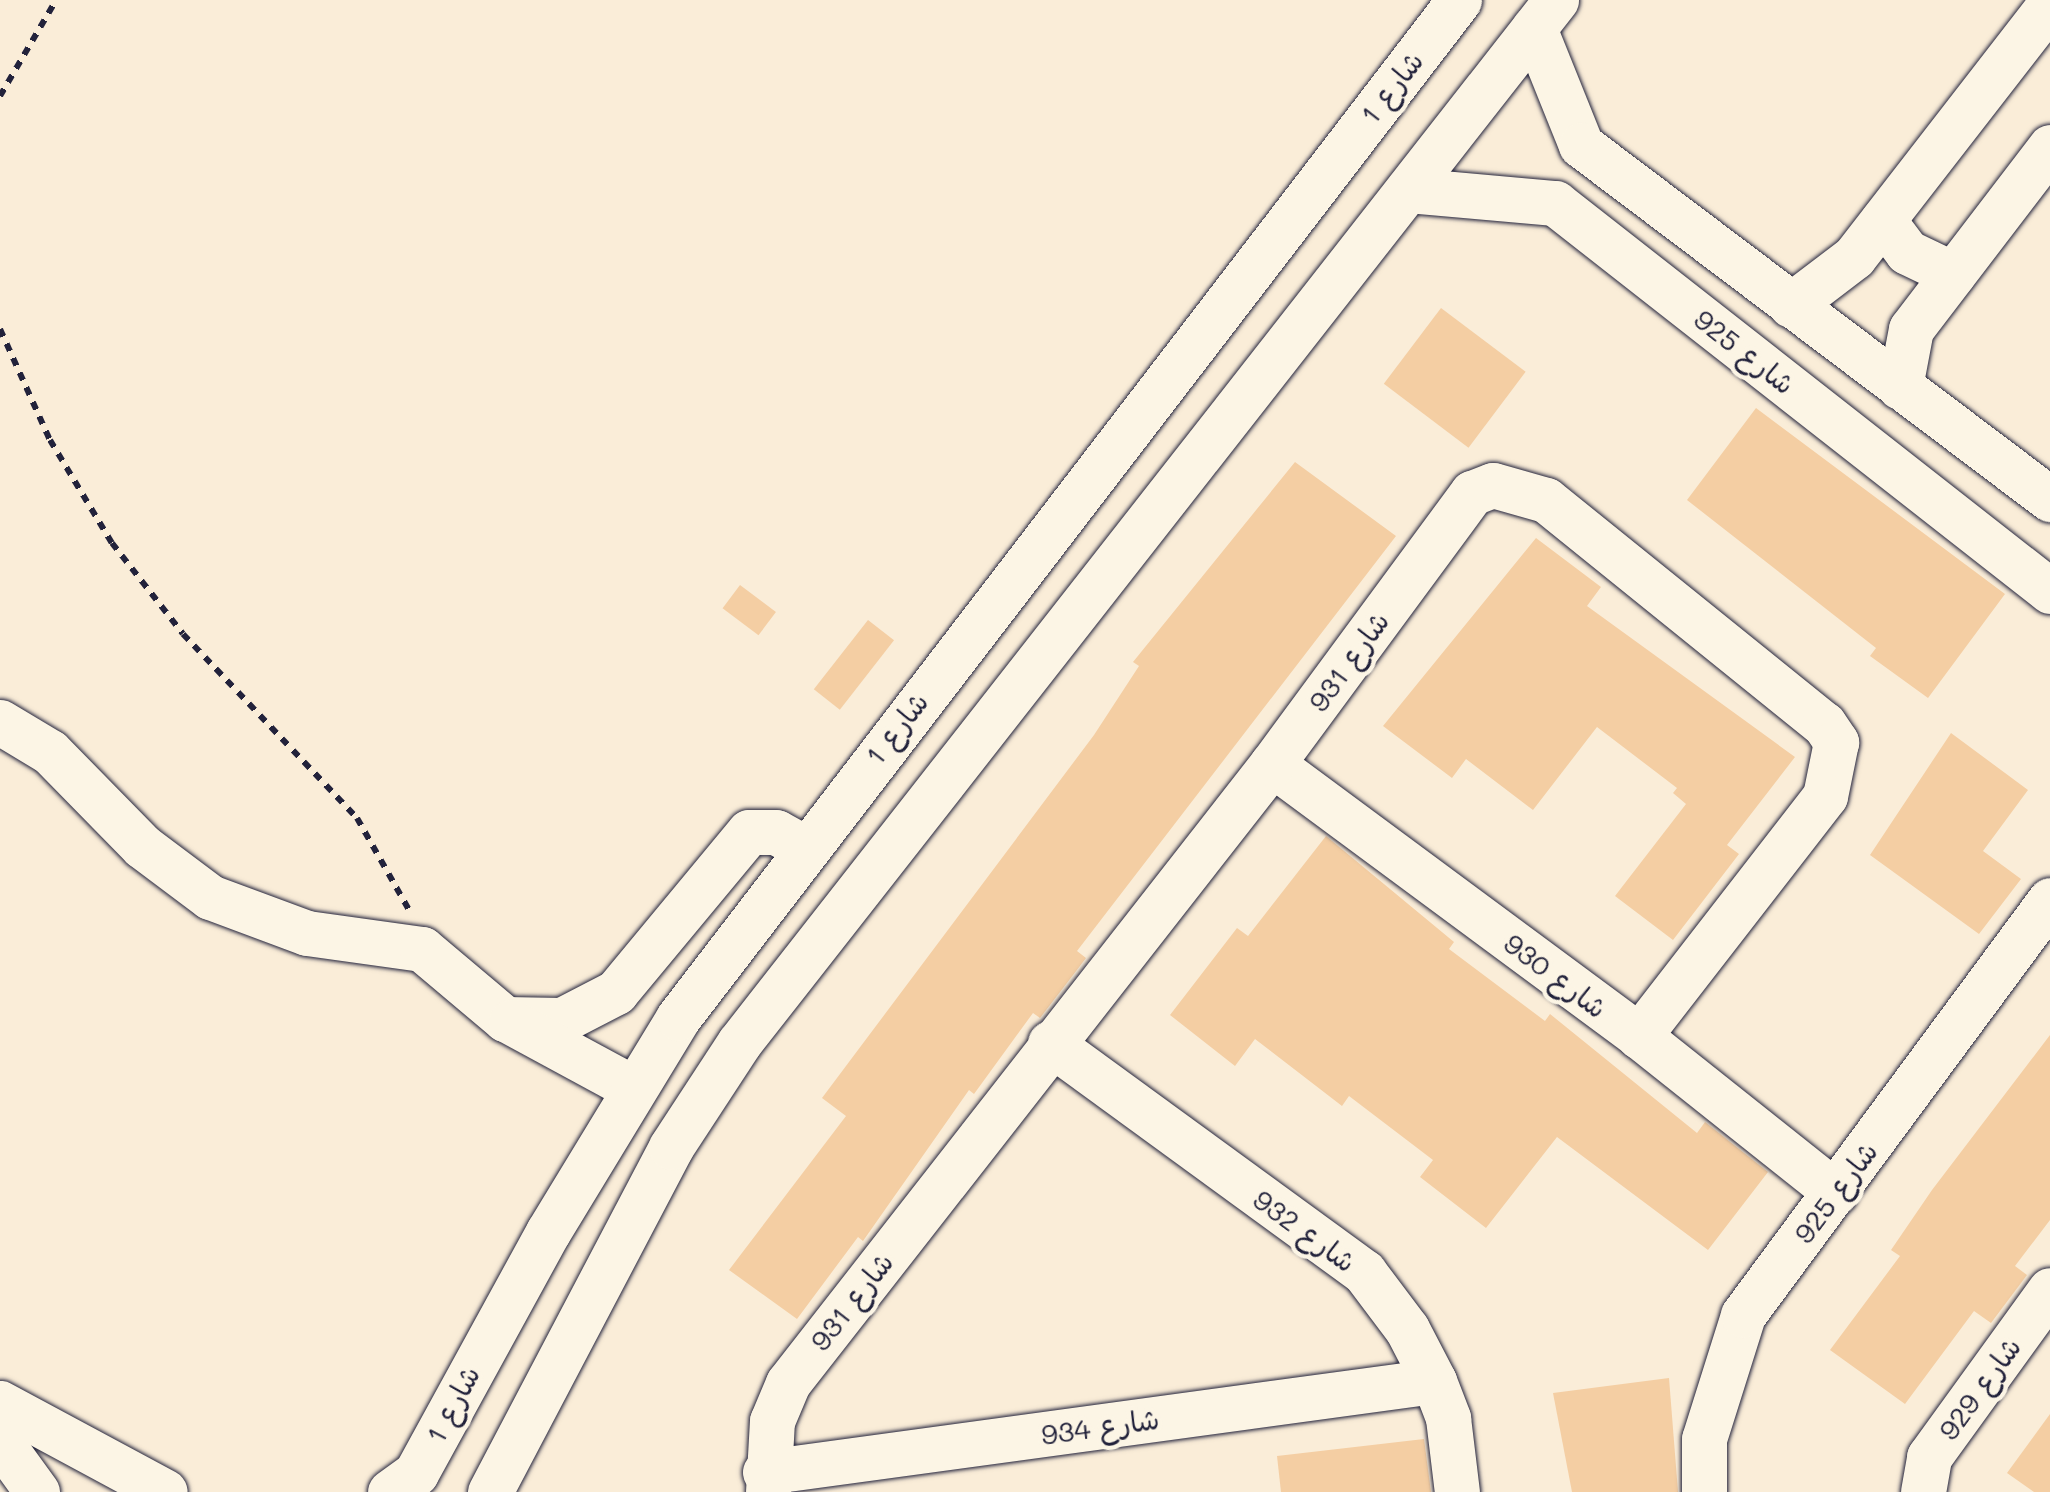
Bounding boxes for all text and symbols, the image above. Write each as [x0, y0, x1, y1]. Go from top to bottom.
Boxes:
street label: شارع 1 [1352, 44, 1430, 130]
street label: شارع 925 [1688, 301, 1802, 401]
street label: شارع 931 [1301, 605, 1395, 717]
street label: شارع 1 [857, 685, 935, 771]
street label: شارع 930 [1498, 926, 1614, 1024]
street label: شارع 925 [1786, 1135, 1884, 1249]
street label: شارع 932 [1247, 1182, 1363, 1278]
street label: شارع 931 [802, 1245, 900, 1357]
street label: شارع 929 [1931, 1330, 2027, 1446]
street label: شارع 1 [418, 1360, 486, 1448]
street label: شارع 934 [1039, 1401, 1161, 1451]

